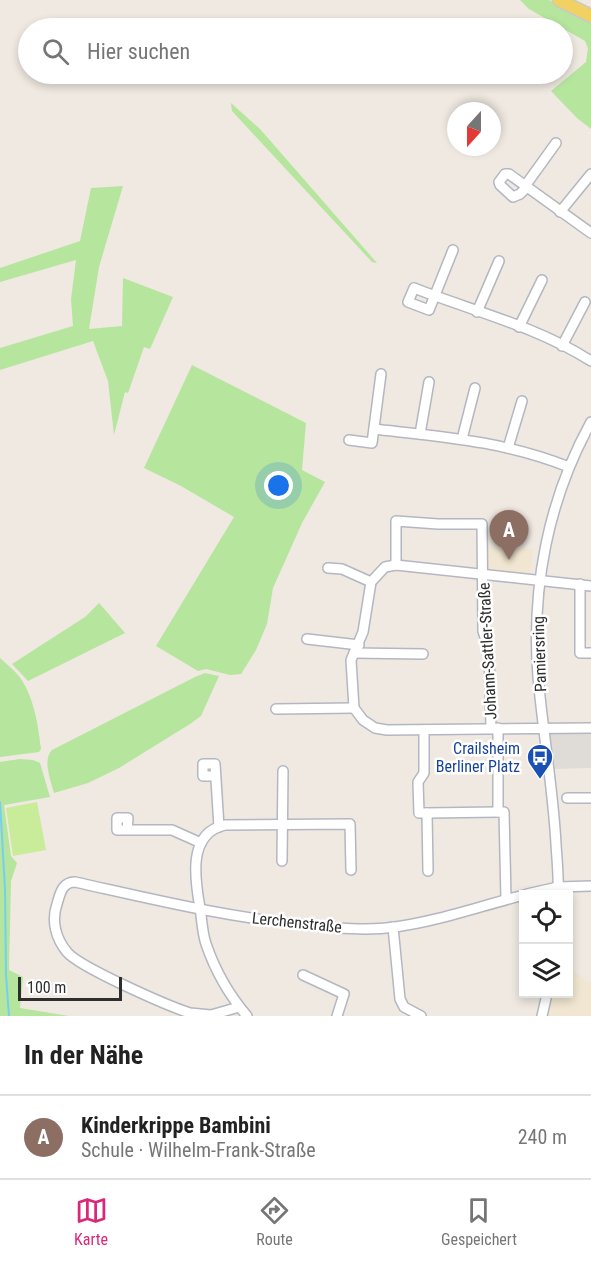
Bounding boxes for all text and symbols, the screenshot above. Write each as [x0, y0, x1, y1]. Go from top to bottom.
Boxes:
search box [18, 18, 573, 84]
icon: search [39, 35, 72, 68]
text: Hier suchen [87, 39, 190, 64]
north arrow [447, 102, 501, 156]
your location [264, 471, 293, 500]
pin: A [490, 510, 528, 560]
street label: Johann-Sattler-Straße [474, 582, 501, 720]
street label: Pamiersring [529, 616, 550, 692]
place label: Crailsheim Berliner Platz [436, 739, 520, 776]
bus stop icon: Crailsheim Berliner Platz [525, 742, 555, 780]
map controls [519, 890, 573, 998]
button: locate [519, 890, 573, 944]
street label: Lerchenstraße [251, 908, 343, 937]
button: layers [519, 944, 573, 998]
scale bar [18, 974, 122, 1002]
text: 100 m [27, 978, 66, 997]
text: In der Nähe [24, 1040, 143, 1070]
text: Kinderkrippe Bambini [81, 1113, 271, 1138]
text: A [38, 1125, 49, 1149]
text: 240 m [518, 1125, 567, 1149]
text: Schule · Wilhelm-Frank-Straße [81, 1138, 316, 1162]
tab: Karte [74, 1194, 108, 1249]
tab: Route [256, 1194, 293, 1249]
tab: Gespeichert [441, 1194, 517, 1249]

